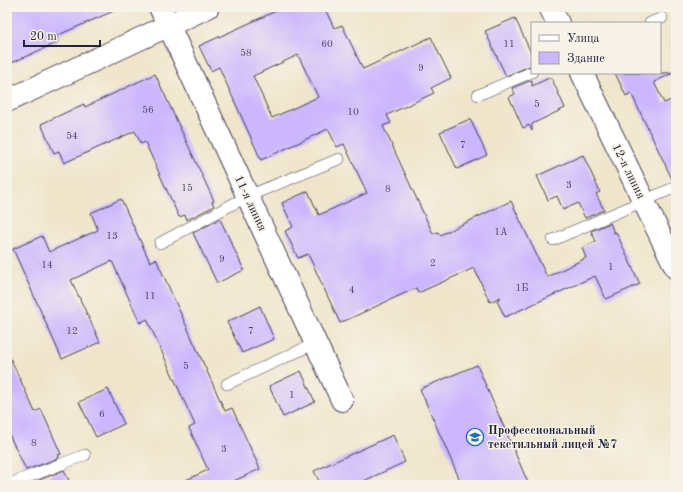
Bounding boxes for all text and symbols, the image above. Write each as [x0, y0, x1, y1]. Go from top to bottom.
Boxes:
scale bar [24, 22, 100, 48]
legend [531, 22, 661, 74]
text: 20 m [30, 31, 57, 43]
text: Улица [567, 33, 600, 45]
house number: 60 [321, 39, 333, 49]
house number: 11 [503, 39, 515, 49]
house number: 58 [240, 48, 252, 58]
text: Здание [567, 53, 605, 65]
house number: 9 [418, 63, 424, 73]
house number: 5 [534, 99, 540, 109]
house number: 56 [142, 105, 154, 115]
house number: 10 [347, 107, 359, 117]
house number: 54 [66, 131, 78, 141]
house number: 7 [460, 140, 466, 150]
street label: 12-я линия [610, 142, 647, 201]
street label: 11-я линия [232, 174, 268, 233]
house number: 3 [566, 180, 572, 190]
house number: 15 [181, 183, 193, 193]
house number: 8 [385, 184, 391, 194]
house number: 1А [494, 227, 508, 237]
house number: 13 [106, 231, 118, 241]
house number: 9 [219, 254, 225, 264]
house number: 2 [430, 258, 436, 268]
house number: 14 [41, 260, 53, 270]
house number: 1 [608, 262, 614, 272]
house number: 1Б [516, 283, 528, 293]
house number: 4 [349, 285, 355, 295]
house number: 11 [144, 291, 156, 301]
house number: 12 [66, 326, 78, 336]
house number: 7 [248, 326, 254, 336]
house number: 5 [183, 361, 189, 371]
house number: 1 [289, 390, 295, 400]
house number: 6 [99, 409, 105, 419]
place label: Профессиональный текстильный лицей №7 [488, 425, 617, 451]
school or university icon: Профессиональный текстильный лицей №7 [465, 427, 485, 447]
house number: 8 [31, 438, 37, 448]
house number: 3 [221, 444, 227, 454]

